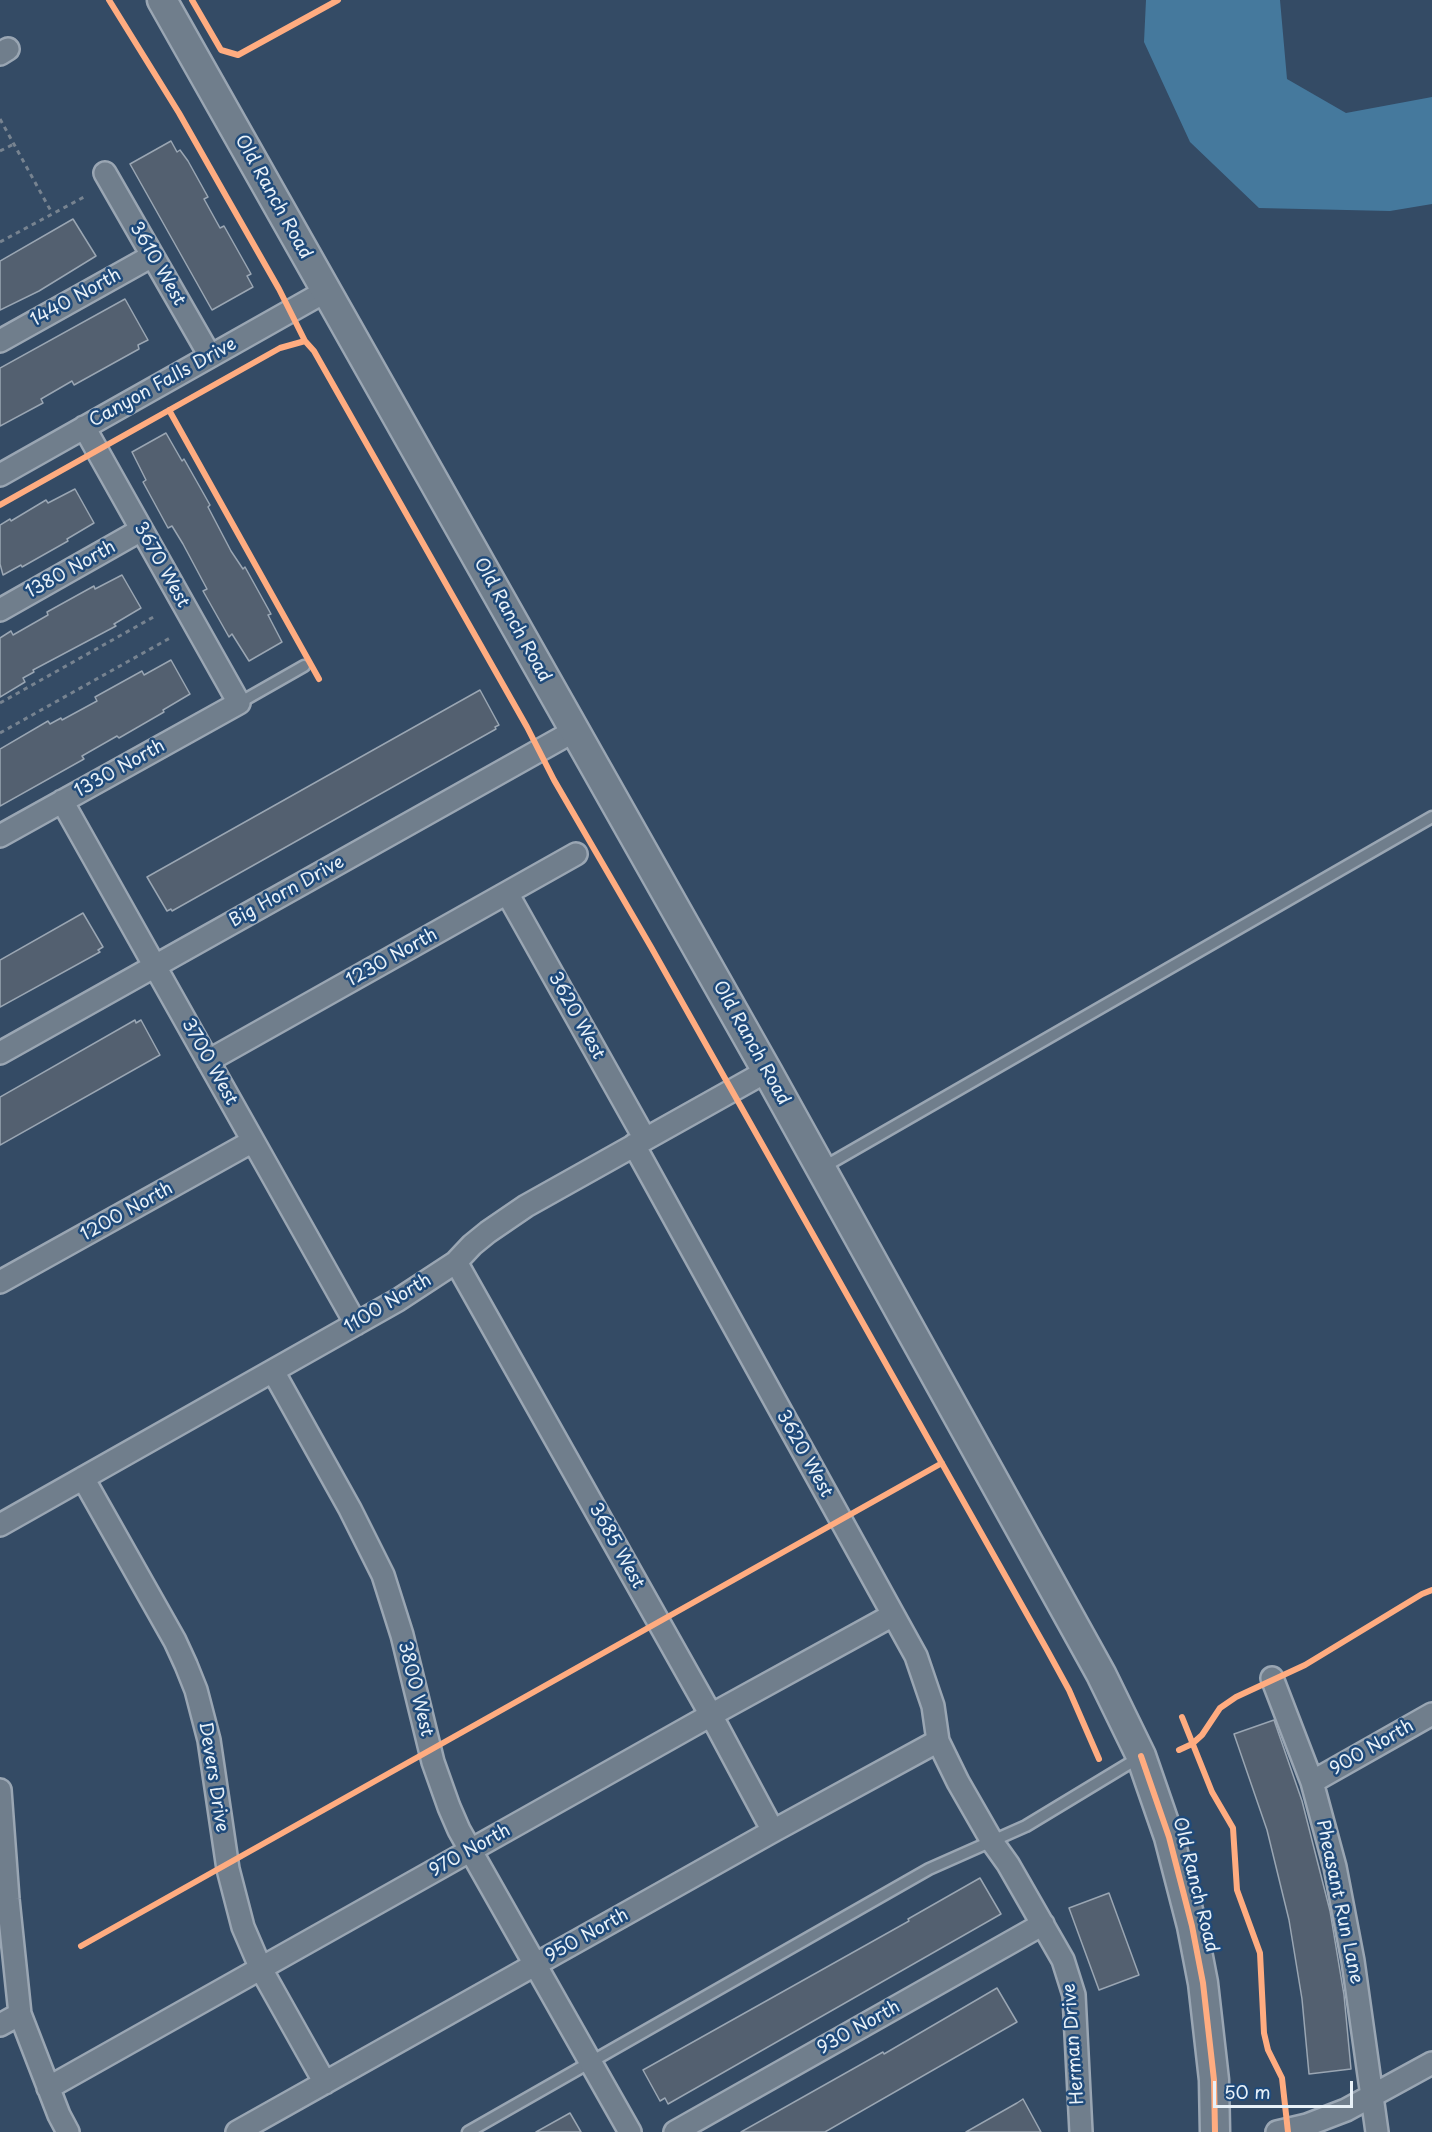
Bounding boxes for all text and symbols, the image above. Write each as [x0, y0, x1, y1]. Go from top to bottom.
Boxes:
street label: Old Ranch Road [230, 131, 316, 263]
street label: 3610 West [124, 218, 190, 310]
street label: 1440 North [27, 264, 125, 332]
street label: Canyon Falls Drive [86, 334, 240, 432]
street label: 3670 West [129, 518, 193, 612]
street label: 1380 North [22, 537, 120, 603]
street label: Old Ranch Road [469, 554, 555, 686]
street label: 1330 North [71, 735, 169, 803]
street label: Big Horn Drive [226, 852, 348, 932]
street label: 1230 North [343, 924, 441, 992]
street label: 3620 West [543, 969, 609, 1063]
street label: Old Ranch Road [708, 977, 794, 1109]
street label: 3700 West [176, 1015, 242, 1109]
street label: 1200 North [77, 1178, 177, 1246]
street label: 1100 North [340, 1270, 436, 1338]
street label: 3620 West [771, 1407, 837, 1501]
street label: 3685 West [584, 1499, 648, 1593]
street label: 3800 West [393, 1639, 437, 1739]
street label: 900 North [1326, 1715, 1418, 1781]
street label: Devers Drive [194, 1720, 232, 1834]
street label: Old Ranch Road [1168, 1815, 1222, 1955]
street label: Pheasant Run Lane [1311, 1818, 1367, 1986]
street label: 970 North [426, 1820, 514, 1882]
street label: 950 North [542, 1904, 632, 1968]
street label: Herman Drive [1059, 1983, 1089, 2105]
street label: 930 North [814, 1996, 904, 2060]
scale bar [1216, 2069, 1356, 2107]
text: 50 m [1224, 2078, 1271, 2105]

